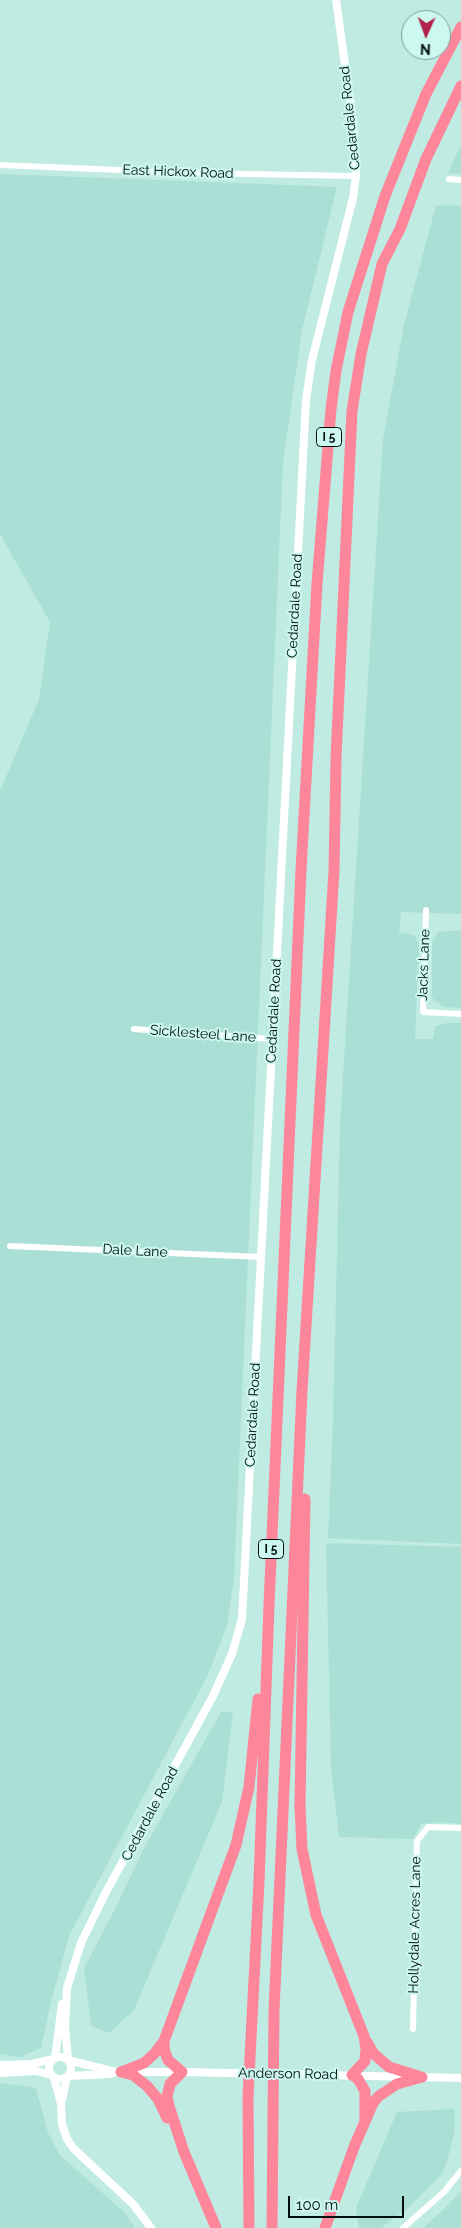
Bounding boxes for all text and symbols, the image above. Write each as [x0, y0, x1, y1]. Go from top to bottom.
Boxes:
north arrow [401, 10, 451, 60]
text: N [420, 41, 431, 57]
street label: Cedardale Road [336, 65, 364, 171]
street label: East Hickox Road [122, 162, 234, 182]
road number: I 5 [316, 428, 342, 447]
street label: Cedardale Road [284, 553, 306, 659]
street label: Jacks Lane [414, 929, 434, 1001]
street label: Cedardale Road [263, 958, 285, 1064]
street label: Sicklesteel Lane [150, 1022, 256, 1046]
street label: Dale Lane [102, 1241, 168, 1261]
street label: Cedardale Road [242, 1362, 264, 1468]
road number: I 5 [258, 1540, 284, 1558]
street label: Cedardale Road [118, 1764, 182, 1864]
street label: Hollydale Acres Lane [405, 1856, 425, 1994]
street label: Anderson Road [238, 2065, 338, 2083]
scale bar [291, 2186, 407, 2218]
text: 100 m [296, 2196, 338, 2214]

